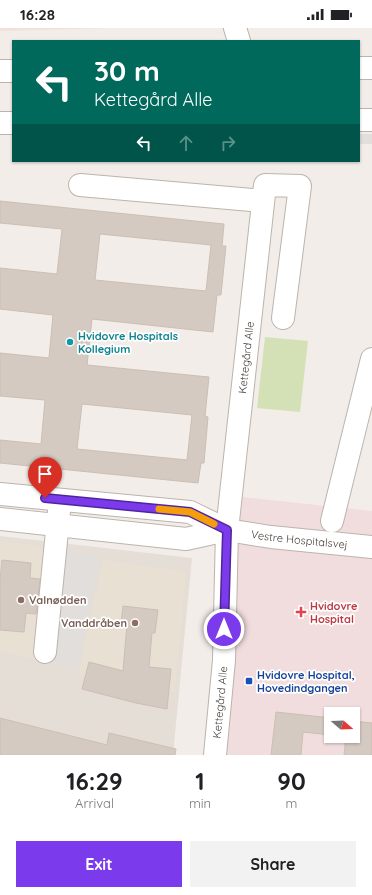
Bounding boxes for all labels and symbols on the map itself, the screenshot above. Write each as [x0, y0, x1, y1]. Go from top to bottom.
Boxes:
street label: Kettegård Alle [235, 321, 257, 394]
place label: Hvidovre Hospitals Kollegium [78, 329, 178, 356]
marker: Hvidovre Hospitals Kollegium [65, 337, 75, 347]
pin [28, 457, 62, 498]
street label: Vestre Hospitalsvej [250, 527, 348, 552]
place label: Valnødden [29, 593, 86, 607]
marker: Valnødden [16, 595, 26, 605]
place label: Hvidovre Hospital [310, 599, 358, 626]
marker: Hvidovre Hospital [295, 606, 307, 618]
position arrow [203, 608, 245, 650]
place label: Vanddråben [61, 616, 127, 630]
marker: Vanddråben [130, 618, 140, 628]
street label: Kettegård Alle [210, 665, 230, 739]
place label: Hvidovre Hospital, Hovedindgangen [257, 668, 355, 695]
marker: Hvidovre Hospital, Hovedindgangen [244, 676, 254, 686]
north arrow [324, 707, 360, 743]

